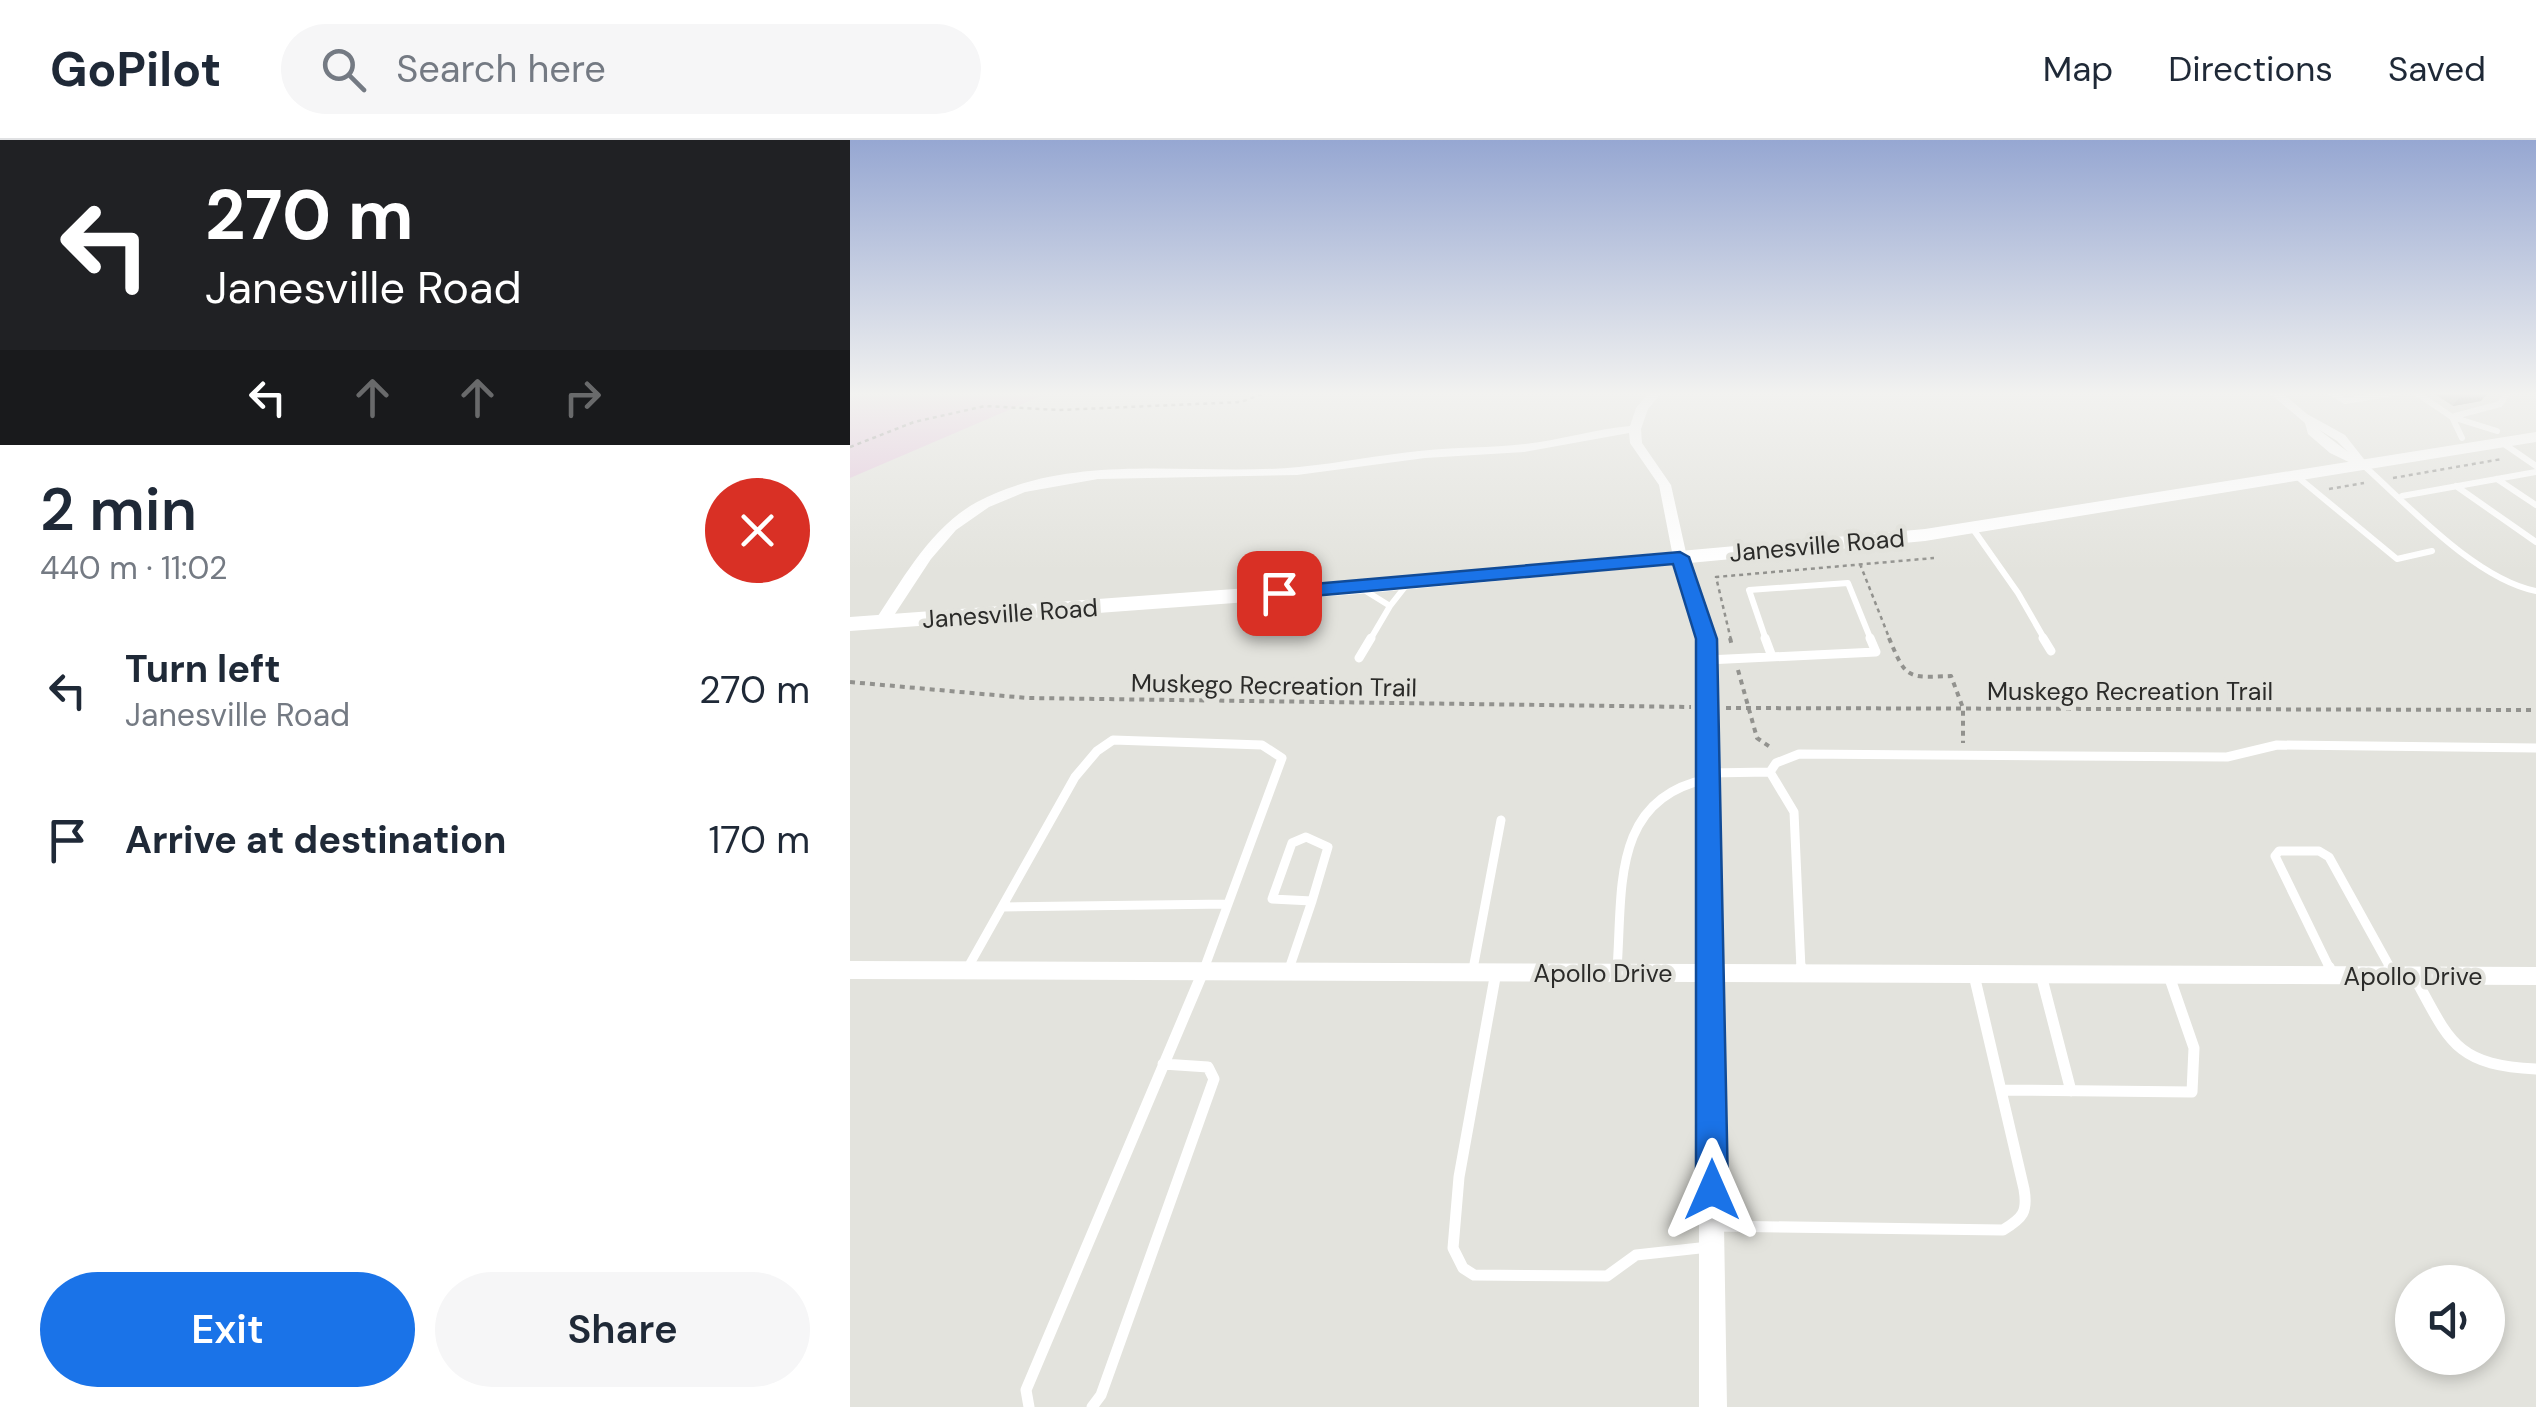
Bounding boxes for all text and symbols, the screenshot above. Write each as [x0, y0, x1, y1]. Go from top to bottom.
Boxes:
search box [281, 24, 981, 114]
text: GoPilot [50, 38, 221, 101]
icon: search [316, 42, 371, 97]
text: Search here [396, 44, 606, 94]
text: Map [2043, 46, 2113, 92]
text: Directions [2168, 46, 2333, 92]
text: Saved [2388, 46, 2486, 92]
text: 270 m [205, 170, 414, 261]
icon: left [40, 180, 170, 310]
text: Janesville Road [205, 258, 522, 317]
icon: left [240, 370, 295, 425]
icon: ahead [345, 370, 400, 425]
icon: ahead [450, 370, 505, 425]
icon: right [555, 370, 610, 425]
text: 2 min [40, 470, 197, 549]
button: close [705, 478, 810, 583]
street label: Janesville Road [1728, 521, 1906, 570]
text: 440 m · 11:02 [40, 547, 228, 589]
pin [1237, 551, 1322, 636]
icon: arrive [1252, 566, 1307, 621]
street label: Janesville Road [921, 591, 1099, 636]
text: Turn left [125, 644, 281, 694]
icon: left [40, 663, 95, 718]
text: 270 m [699, 665, 810, 715]
street label: Muskego Recreation Trail [1131, 667, 1417, 704]
street label: Muskego Recreation Trail [1987, 675, 2273, 708]
text: Janesville Road [125, 694, 350, 736]
icon: arrive [40, 813, 95, 868]
text: Arrive at destination [125, 815, 507, 865]
text: 170 m [708, 815, 810, 865]
street label: Apollo Drive [1534, 957, 1672, 990]
street label: Apollo Drive [2344, 960, 2482, 993]
position arrow [1660, 1138, 1764, 1242]
map controls [2395, 1265, 2505, 1375]
button: sound [2395, 1265, 2505, 1375]
button: Exit [40, 1272, 415, 1387]
button: Share [435, 1272, 810, 1387]

